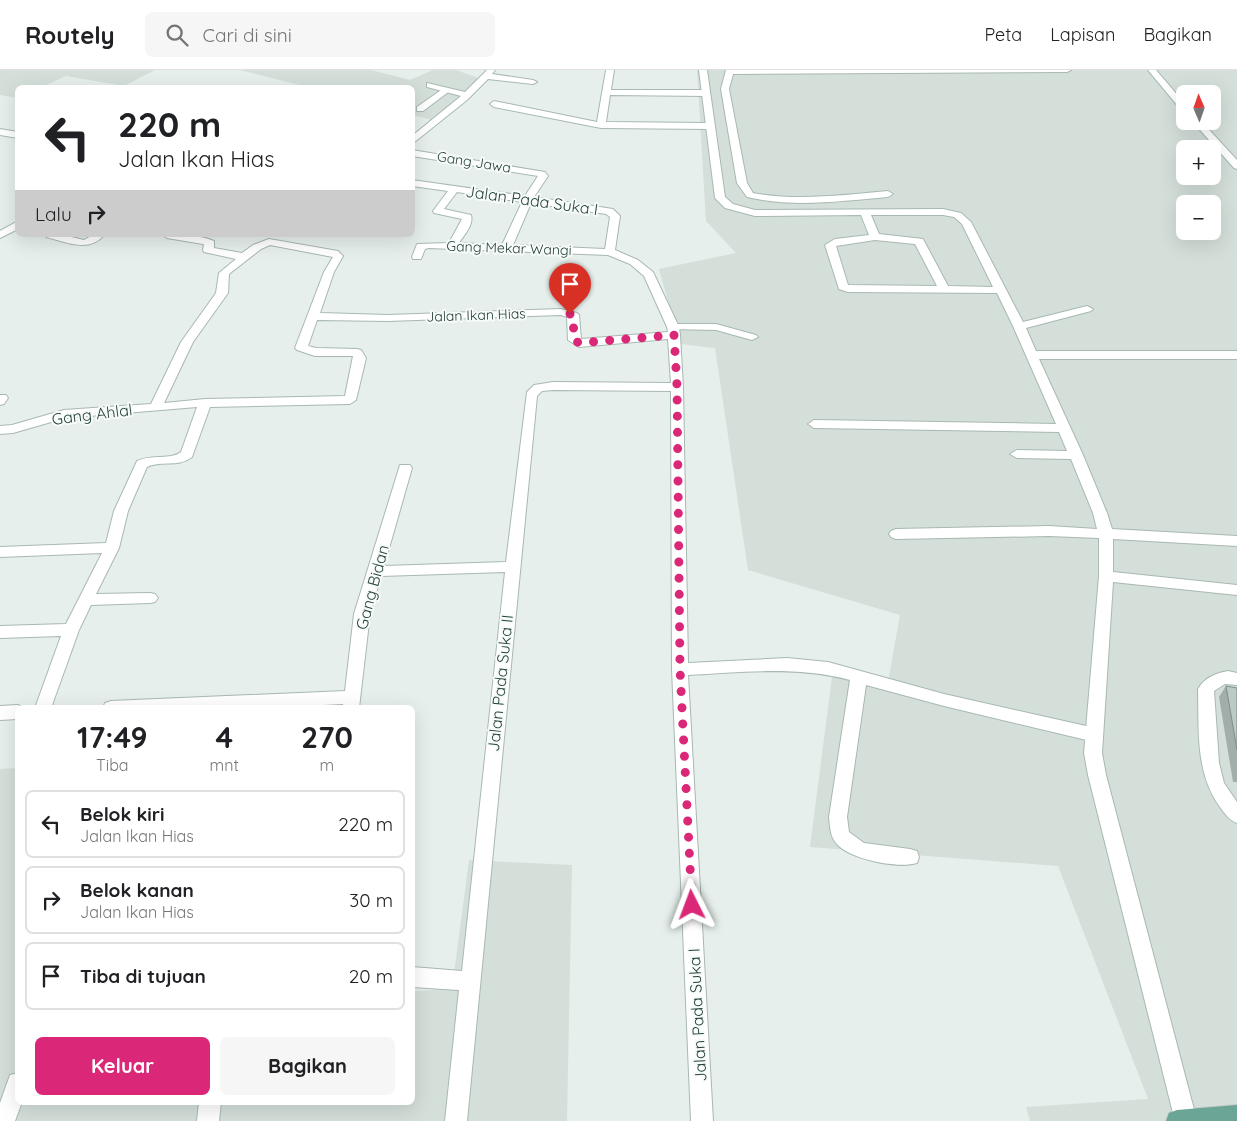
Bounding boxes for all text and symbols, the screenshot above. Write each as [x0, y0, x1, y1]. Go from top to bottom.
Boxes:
search box [145, 12, 495, 57]
text: Routely [25, 20, 115, 50]
icon: search [163, 21, 191, 49]
text: Cari di sini [203, 23, 292, 47]
text: Peta [985, 23, 1022, 46]
text: Lapisan [1050, 23, 1115, 46]
text: Bagikan [1143, 23, 1212, 46]
north arrow [1176, 85, 1221, 130]
map controls [1176, 85, 1221, 240]
text: 220 m [118, 102, 221, 146]
icon: left [35, 105, 100, 170]
button: + [1176, 140, 1221, 185]
text: Jalan Ikan Hias [118, 145, 274, 173]
street label: Gang Jawa [436, 147, 512, 177]
street label: Jalan Pada Suka I [465, 181, 599, 219]
button: − [1176, 195, 1221, 240]
icon: right [82, 200, 110, 228]
text: Lalu [35, 202, 72, 226]
street label: Gang Mekar Wangi [446, 237, 572, 259]
pin [549, 263, 591, 314]
icon: arrive [556, 270, 584, 298]
street label: Jalan Ikan Hias [426, 304, 526, 326]
street label: Gang Ahlal [51, 399, 133, 429]
street label: Gang Bidan [351, 542, 393, 632]
street label: Jalan Pada Suka II [483, 614, 517, 752]
text: 17:49 [77, 718, 148, 756]
text: 4 [215, 718, 233, 756]
text: 270 [301, 718, 353, 756]
text: Tiba [96, 755, 129, 775]
text: mnt [210, 755, 239, 775]
text: m [320, 755, 334, 775]
text: Belok kiri [80, 802, 165, 826]
icon: left [37, 810, 65, 838]
text: 220 m [338, 812, 393, 836]
text: Jalan Ikan Hias [80, 826, 194, 846]
text: Belok kanan [80, 878, 194, 902]
position arrow [665, 878, 717, 930]
icon: right [37, 886, 65, 914]
text: 30 m [349, 888, 393, 912]
text: Jalan Ikan Hias [80, 902, 194, 922]
street label: Jalan Pada Suka I [684, 948, 710, 1082]
icon: arrive [37, 962, 65, 990]
text: Tiba di tujuan [80, 964, 206, 988]
text: 20 m [349, 964, 393, 988]
button: Keluar [35, 1037, 210, 1095]
button: Bagikan [220, 1037, 395, 1095]

